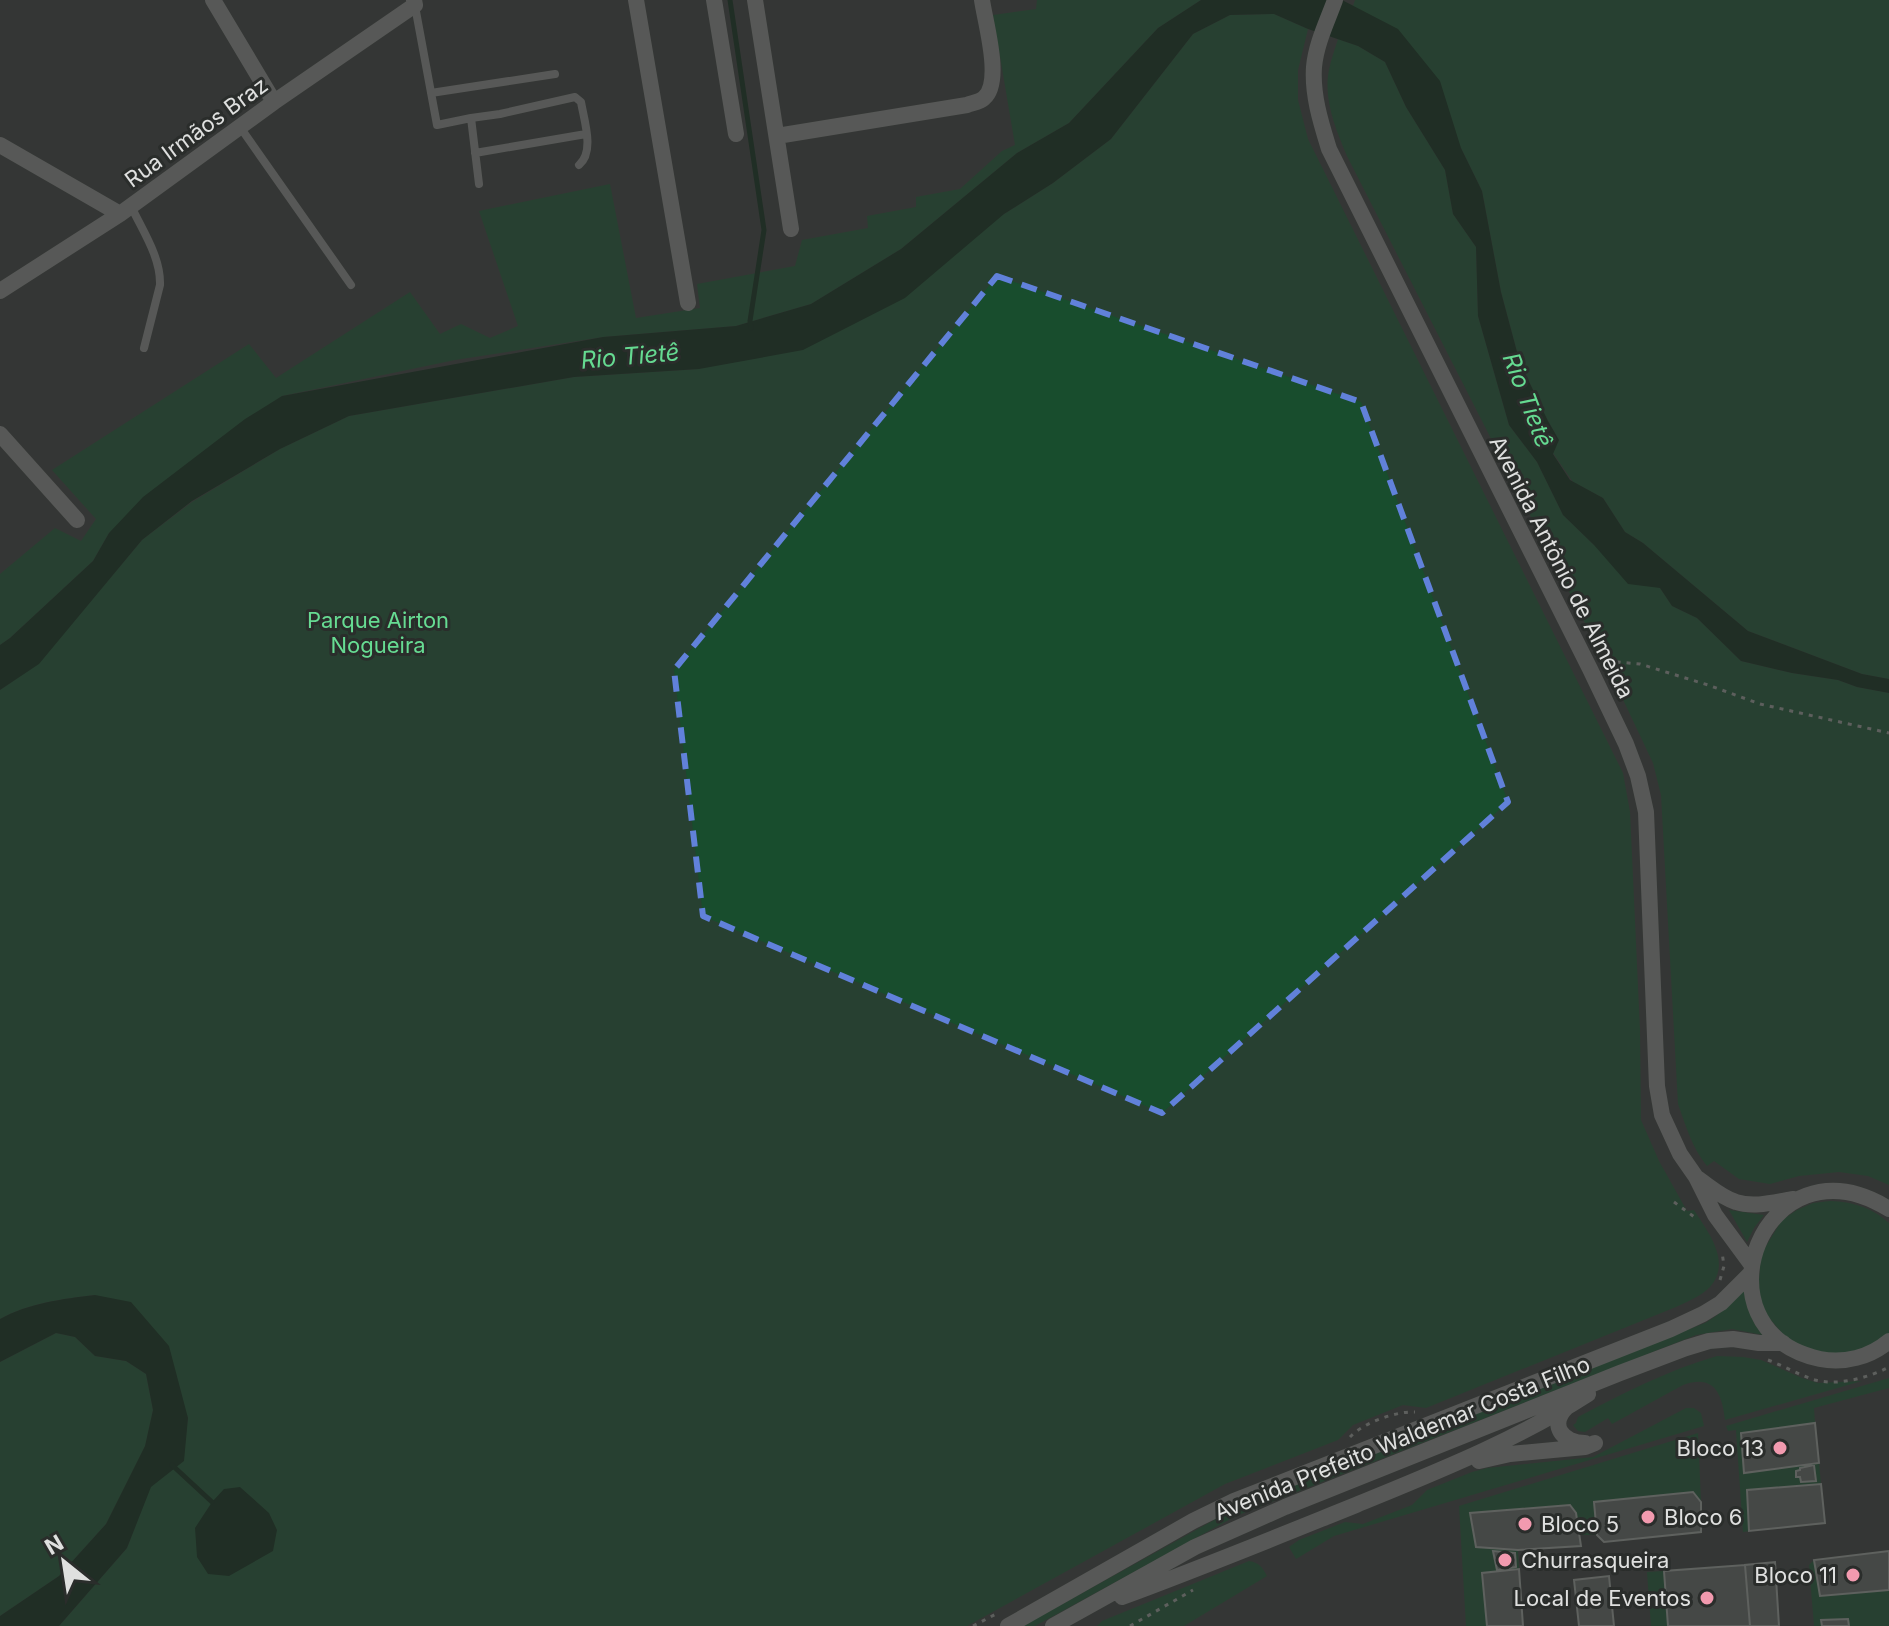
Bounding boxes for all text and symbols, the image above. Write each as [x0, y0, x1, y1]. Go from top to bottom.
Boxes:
street label: Rua Irmãos Braz [120, 72, 272, 192]
water label: Rio Tietê [579, 337, 681, 375]
water label: Rio Tietê [1497, 349, 1559, 451]
street label: Avenida Antônio de Almeida [1484, 431, 1640, 703]
park label: Parque Airton Nogueira [307, 607, 449, 658]
street label: Avenida Prefeito Waldemar Costa Filho [1210, 1351, 1594, 1525]
place label: Bloco 13 [1677, 1435, 1764, 1461]
marker: Bloco 13 [1771, 1439, 1789, 1457]
place label: Bloco 6 [1664, 1504, 1743, 1530]
marker: Bloco 6 [1639, 1508, 1657, 1526]
place label: Bloco 5 [1541, 1511, 1619, 1537]
marker: Bloco 5 [1516, 1515, 1534, 1533]
north arrow [24, 1522, 104, 1602]
text: N [40, 1529, 68, 1560]
place label: Churrasqueira [1521, 1547, 1669, 1573]
marker: Churrasqueira [1496, 1551, 1514, 1569]
place label: Bloco 11 [1754, 1562, 1837, 1588]
marker: Bloco 11 [1844, 1566, 1862, 1584]
place label: Local de Eventos [1513, 1585, 1691, 1611]
marker: Local de Eventos [1698, 1589, 1716, 1607]

